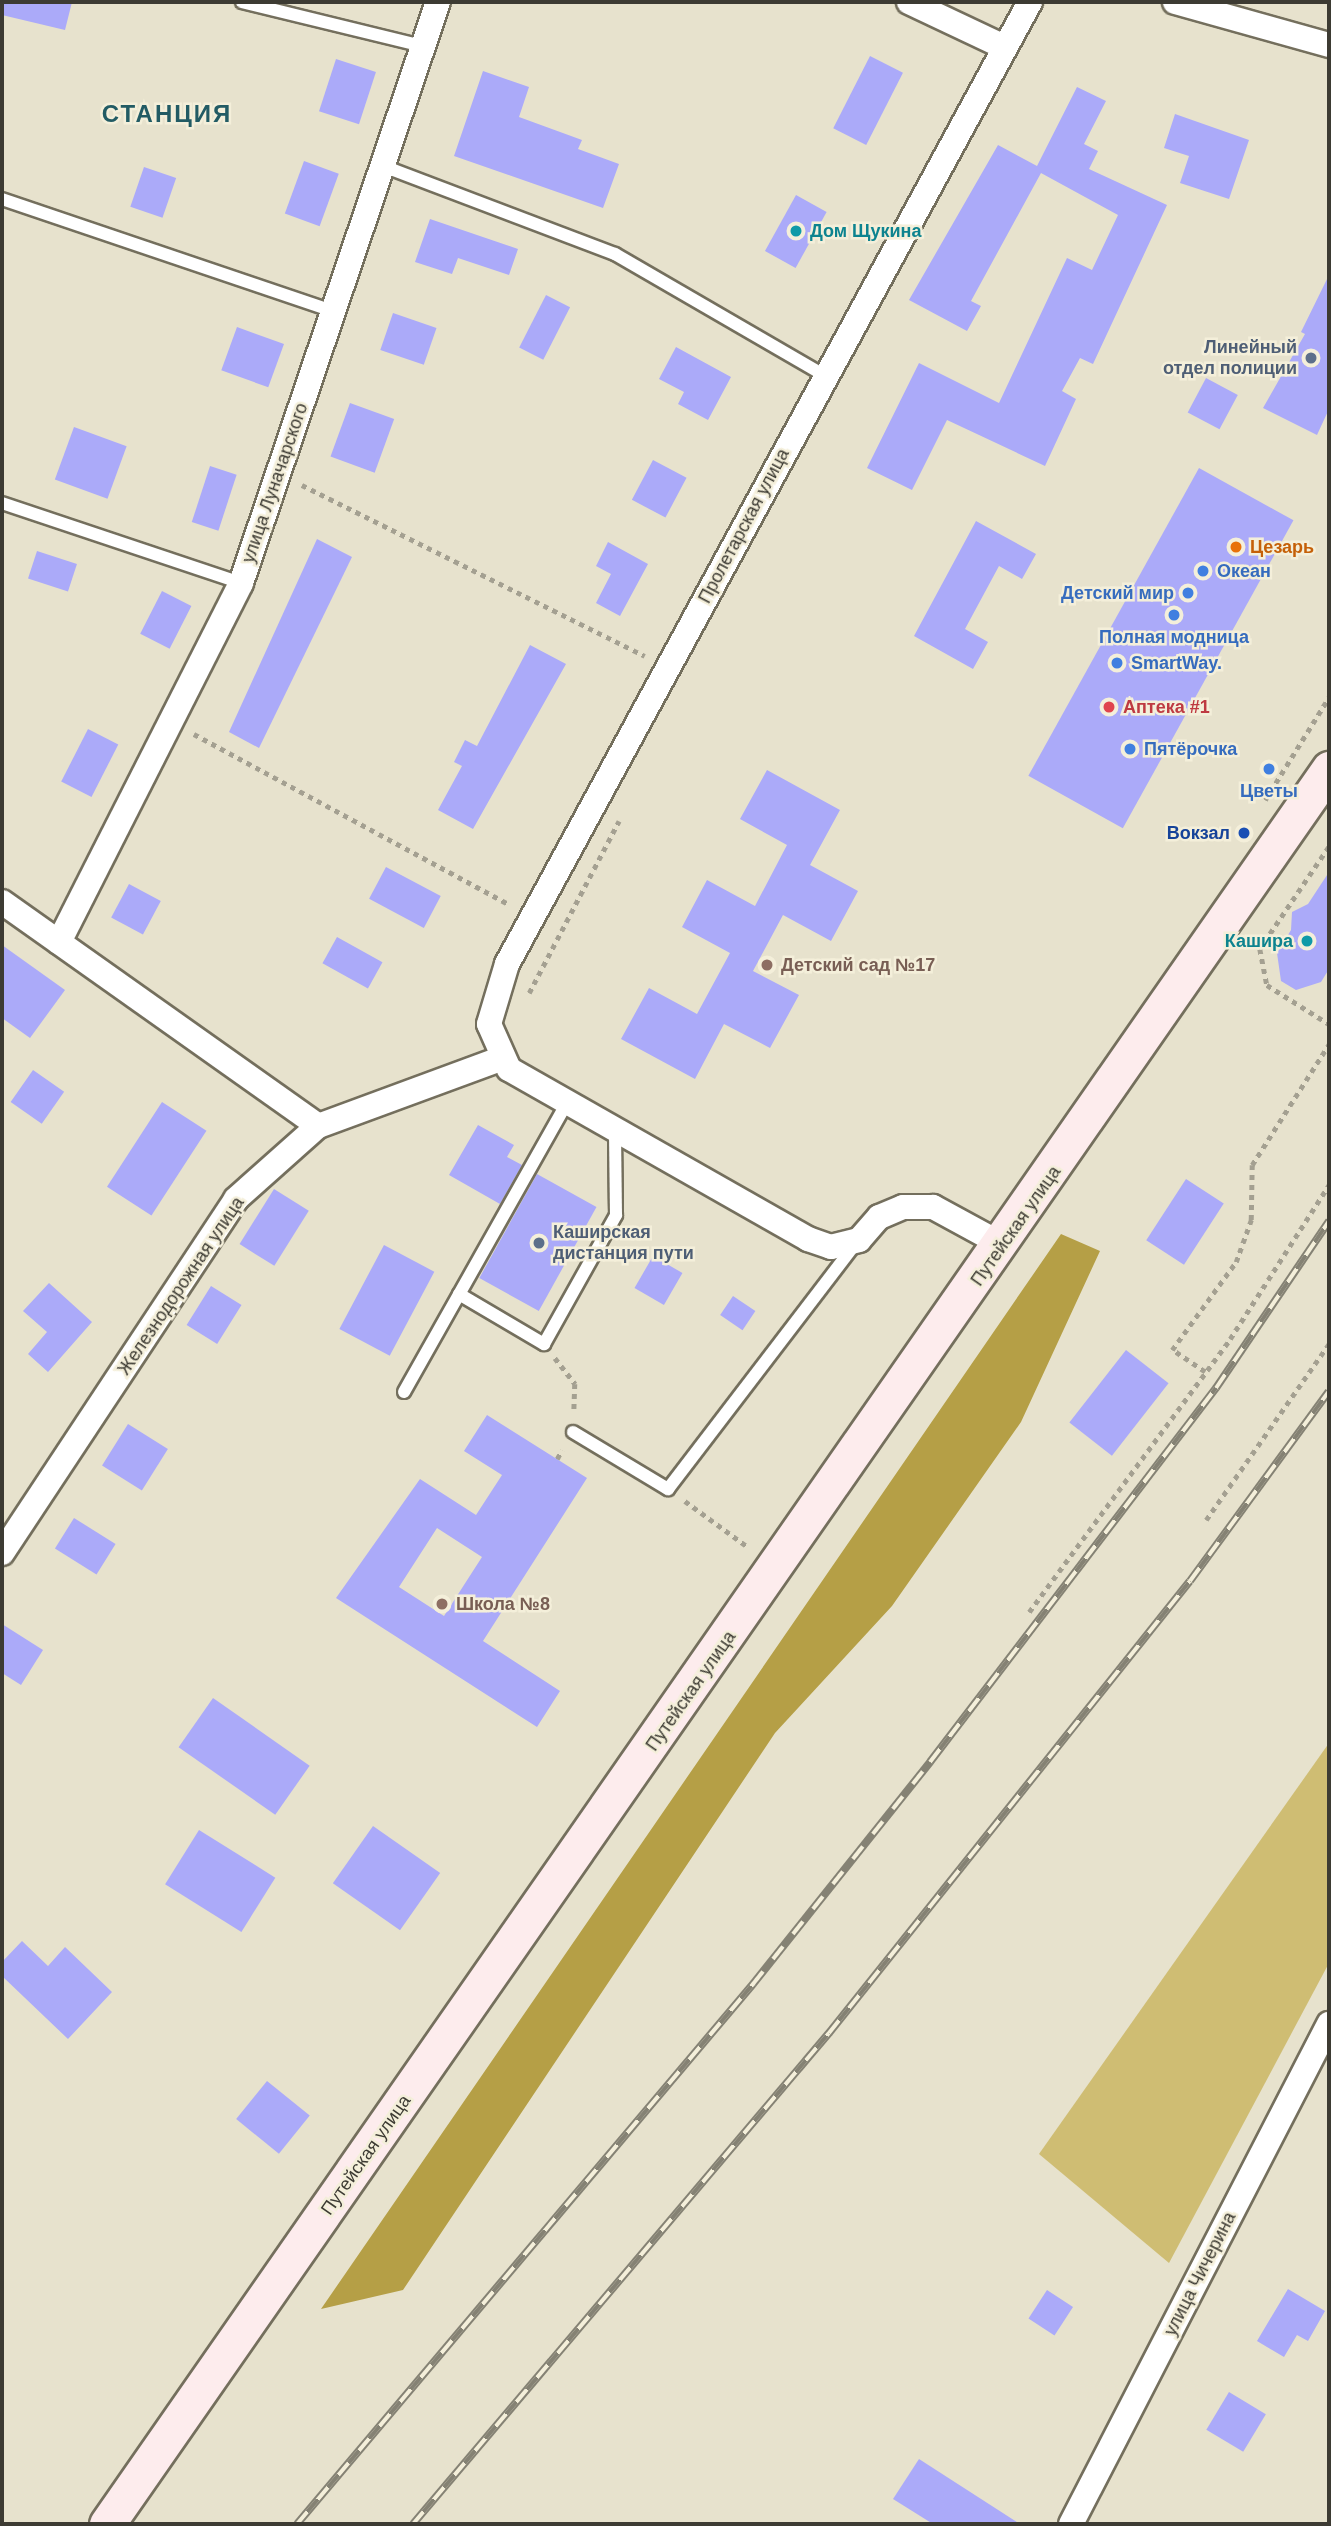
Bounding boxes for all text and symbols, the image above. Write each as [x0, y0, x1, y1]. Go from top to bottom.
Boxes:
district label: СТАНЦИЯ [103, 100, 231, 128]
place label: Дом Щукина [810, 220, 921, 242]
marker: Дом Щукина [788, 223, 804, 239]
place label: Линейный отдел полиции [1163, 337, 1297, 380]
marker: Линейный отдел полиции [1303, 350, 1319, 366]
street label: улица Луначарского [237, 400, 313, 566]
street label: Пролетарская улица [694, 445, 794, 607]
place label: Цезарь [1250, 536, 1314, 558]
marker: Цезарь [1228, 539, 1244, 555]
place label: Океан [1217, 560, 1271, 582]
marker: Океан [1195, 563, 1211, 579]
place label: Детский мир [1061, 582, 1174, 604]
marker: Детский мир [1180, 585, 1196, 601]
marker: Полная модница [1166, 607, 1182, 623]
place label: Полная модница [1099, 626, 1249, 648]
place label: SmartWay. [1131, 652, 1222, 674]
marker: SmartWay. [1109, 655, 1125, 671]
place label: Аптека #1 [1123, 696, 1210, 718]
marker: Аптека #1 [1101, 699, 1117, 715]
place label: Пятёрочка [1144, 738, 1237, 760]
marker: Пятёрочка [1122, 741, 1138, 757]
marker: Цветы [1261, 761, 1277, 777]
place label: Цветы [1240, 780, 1298, 802]
place label: Вокзал [1167, 822, 1230, 844]
marker: Вокзал [1236, 825, 1252, 841]
place label: Кашира [1225, 930, 1293, 952]
marker: Кашира [1299, 933, 1315, 949]
place label: Детский сад №17 [781, 954, 935, 976]
marker: Детский сад №17 [759, 957, 775, 973]
street label: Путейская улица [967, 1162, 1065, 1290]
street label: Железнодорожная улица [113, 1193, 249, 1379]
place label: Каширская дистанция пути [553, 1222, 694, 1264]
marker: Каширская дистанция пути [531, 1235, 547, 1251]
place label: Школа №8 [456, 1593, 550, 1615]
marker: Школа №8 [434, 1596, 450, 1612]
street label: Путейская улица [642, 1627, 740, 1755]
street label: Путейская улица [317, 2091, 415, 2219]
street label: улица Чичерина [1160, 2209, 1240, 2339]

